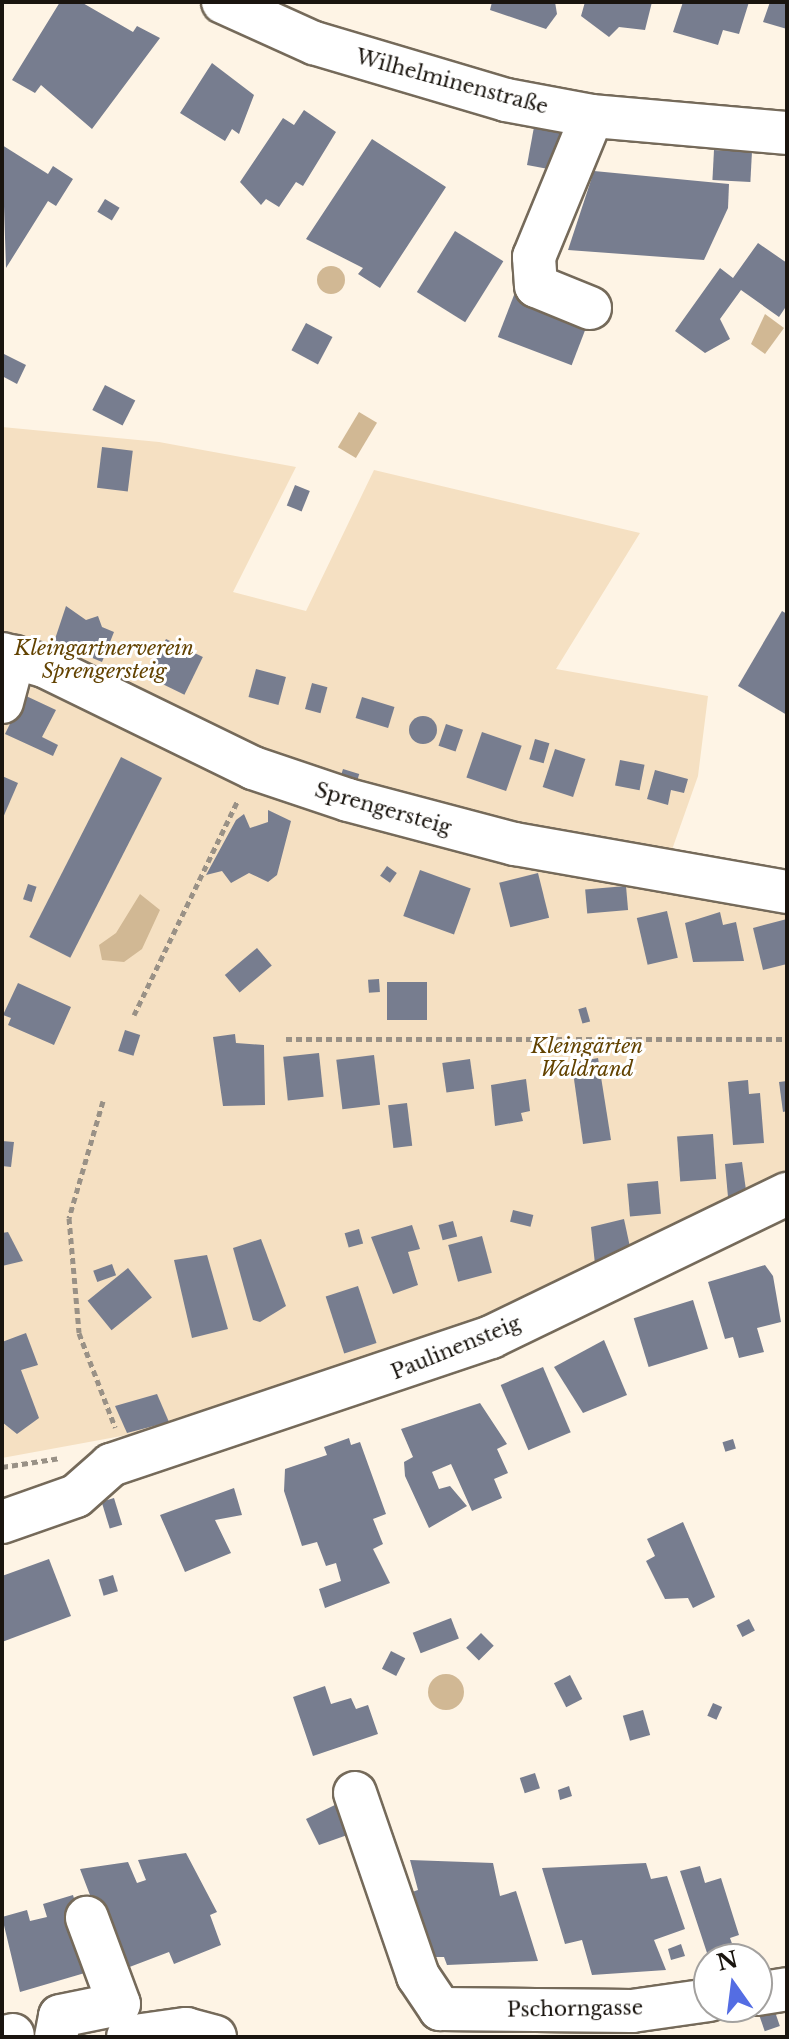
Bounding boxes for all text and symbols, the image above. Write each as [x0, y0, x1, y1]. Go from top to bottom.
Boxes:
street label: Wilhelminenstraße [353, 45, 551, 119]
park label: Kleingartnerverein Sprengersteig [14, 637, 194, 684]
street label: Sprengersteig [312, 778, 454, 840]
park label: Kleingärten Waldrand [531, 1034, 643, 1081]
street label: Paulinensteig [388, 1311, 524, 1385]
north arrow [693, 1943, 773, 2023]
text: N [714, 1946, 741, 1977]
street label: Pschorngasse [507, 1996, 643, 2022]

